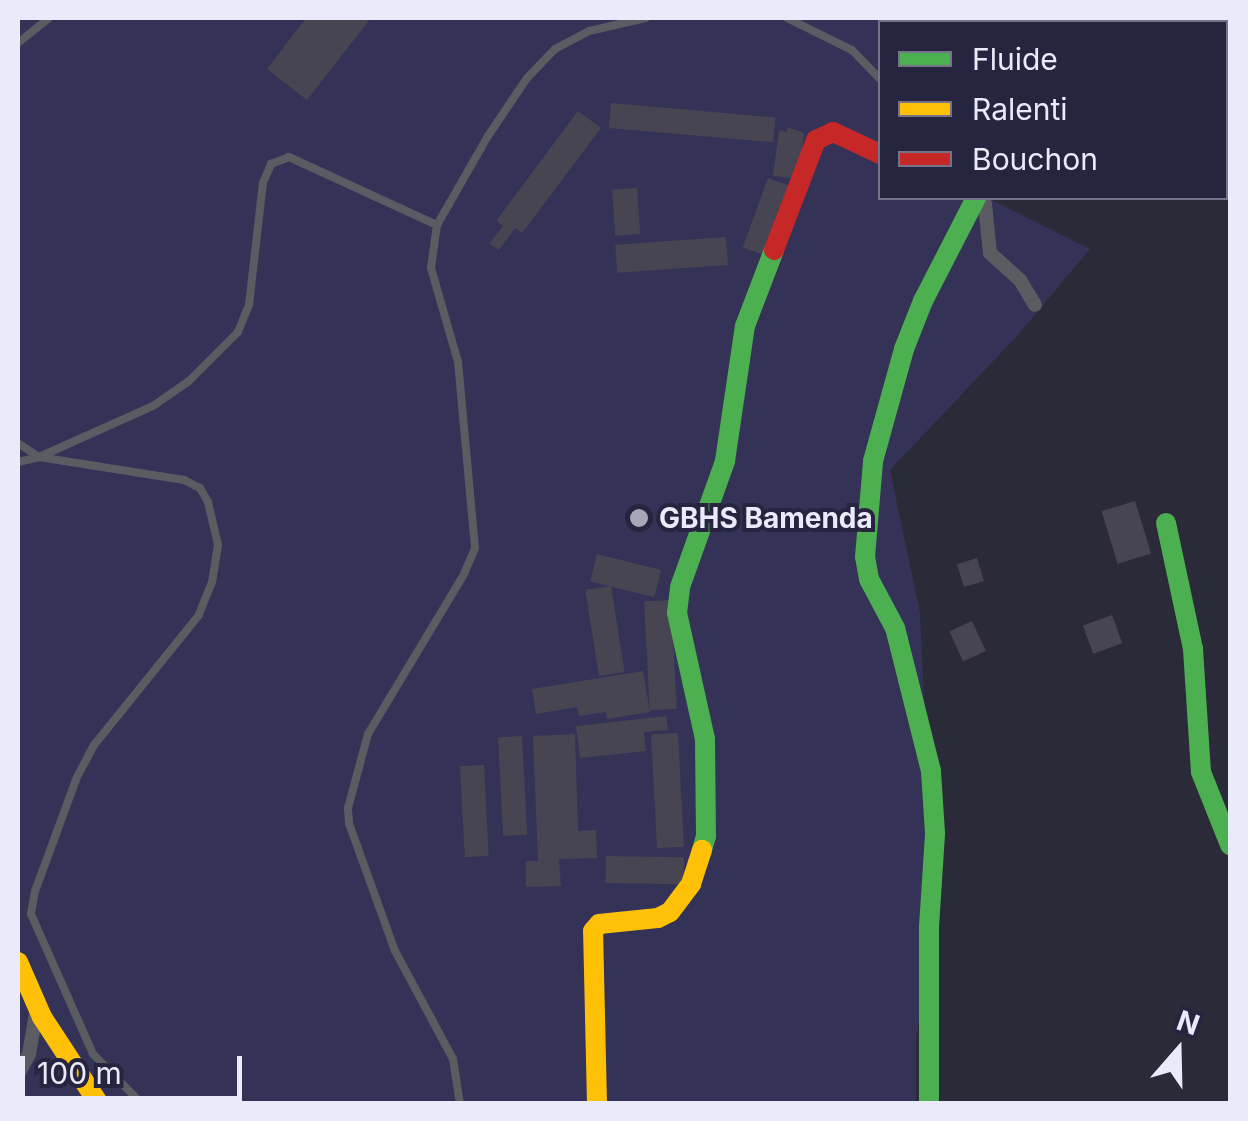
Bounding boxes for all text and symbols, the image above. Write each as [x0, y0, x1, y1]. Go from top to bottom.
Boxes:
legend [878, 20, 1228, 200]
text: Fluide [972, 41, 1058, 77]
text: Ralenti [972, 91, 1068, 127]
text: Bouchon [972, 141, 1098, 177]
place label: GBHS Bamenda [659, 501, 873, 535]
marker: GBHS Bamenda [628, 507, 650, 529]
north arrow [1128, 1001, 1228, 1101]
text: N [1172, 1003, 1204, 1042]
scale bar [25, 1036, 248, 1098]
text: 100 m [37, 1055, 122, 1091]

